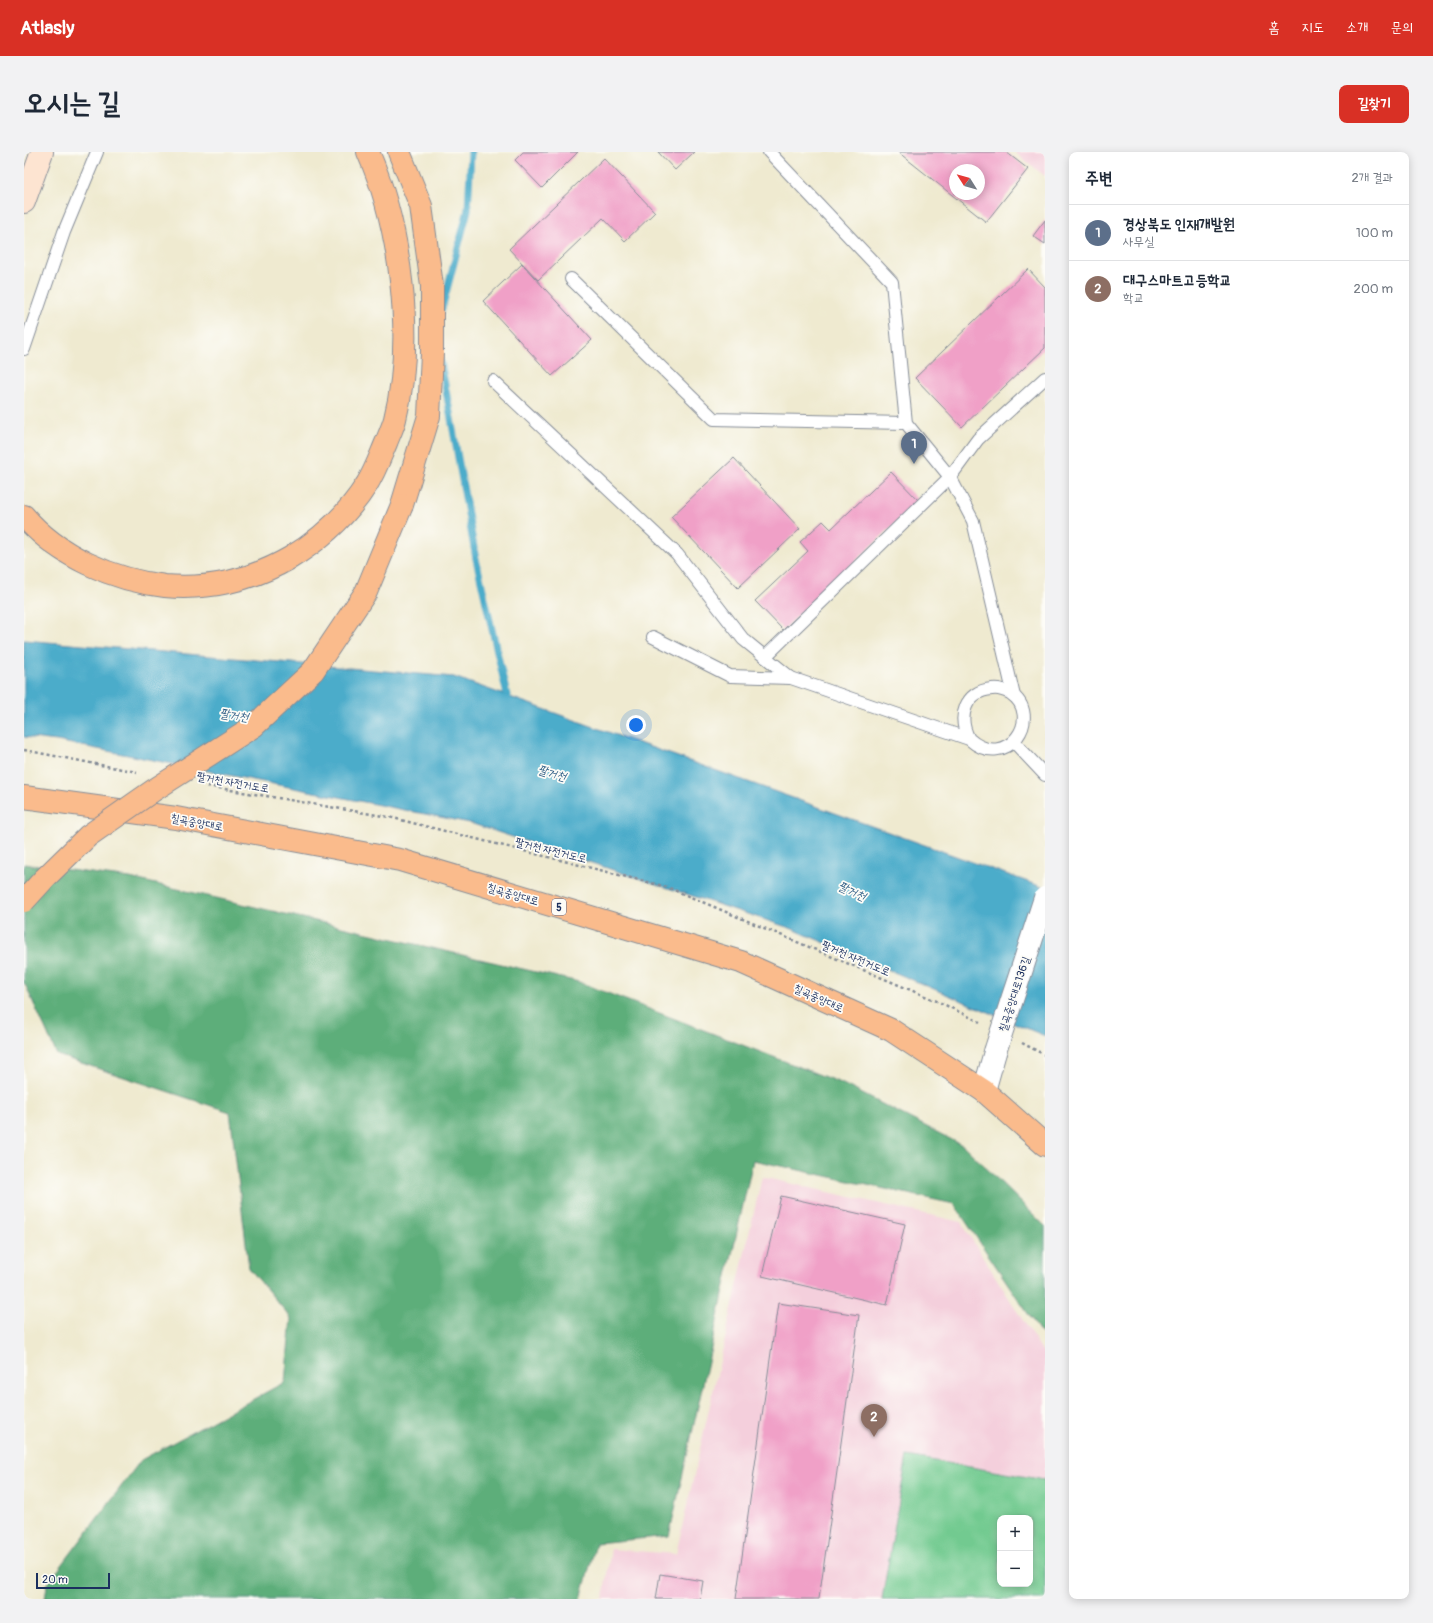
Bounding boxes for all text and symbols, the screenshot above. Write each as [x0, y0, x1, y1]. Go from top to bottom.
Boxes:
text: Atlasly [20, 16, 74, 40]
text: 홈 [1268, 19, 1279, 36]
text: 지도 [1301, 19, 1324, 36]
text: 소개 [1346, 19, 1368, 36]
text: 문의 [1390, 19, 1413, 36]
button: 길찾기 [1339, 85, 1409, 123]
text: 오시는 길 [24, 86, 120, 121]
north arrow [949, 164, 985, 200]
text: 주변 [1085, 168, 1112, 189]
text: 2개 결과 [1352, 170, 1393, 186]
text: 경상북도 인재개발원 [1123, 215, 1235, 234]
text: 1 [1095, 225, 1101, 241]
text: 100 m [1356, 225, 1393, 241]
text: 사무실 [1123, 234, 1154, 250]
text: 대구스마트고등학교 [1123, 271, 1232, 290]
text: 2 [1094, 281, 1102, 297]
text: 200 m [1354, 281, 1393, 297]
text: 학교 [1123, 290, 1144, 306]
pin: 1 [901, 431, 927, 464]
water label: 팔거천 [218, 706, 251, 725]
your location [626, 715, 646, 735]
water label: 팔거천 [536, 762, 569, 785]
street label: 팔거천 자전거도로 [196, 770, 270, 795]
street label: 칠곡중앙대로 [170, 811, 224, 834]
street label: 팔거천 자전거도로 [514, 835, 588, 866]
water label: 팔거천 [835, 879, 869, 905]
street label: 칠곡중앙대로 [486, 881, 540, 908]
road number: 5 [552, 899, 566, 915]
street label: 팔거천 자전거도로 [820, 938, 892, 979]
street label: 칠곡중앙대로136길 [996, 955, 1033, 1034]
street label: 칠곡중앙대로 [792, 982, 846, 1015]
pin: 2 [861, 1404, 887, 1437]
map controls [997, 1515, 1033, 1587]
button: + [997, 1515, 1033, 1551]
button: − [997, 1551, 1033, 1587]
scale bar [36, 1571, 110, 1590]
text: 20 m [42, 1573, 68, 1586]

